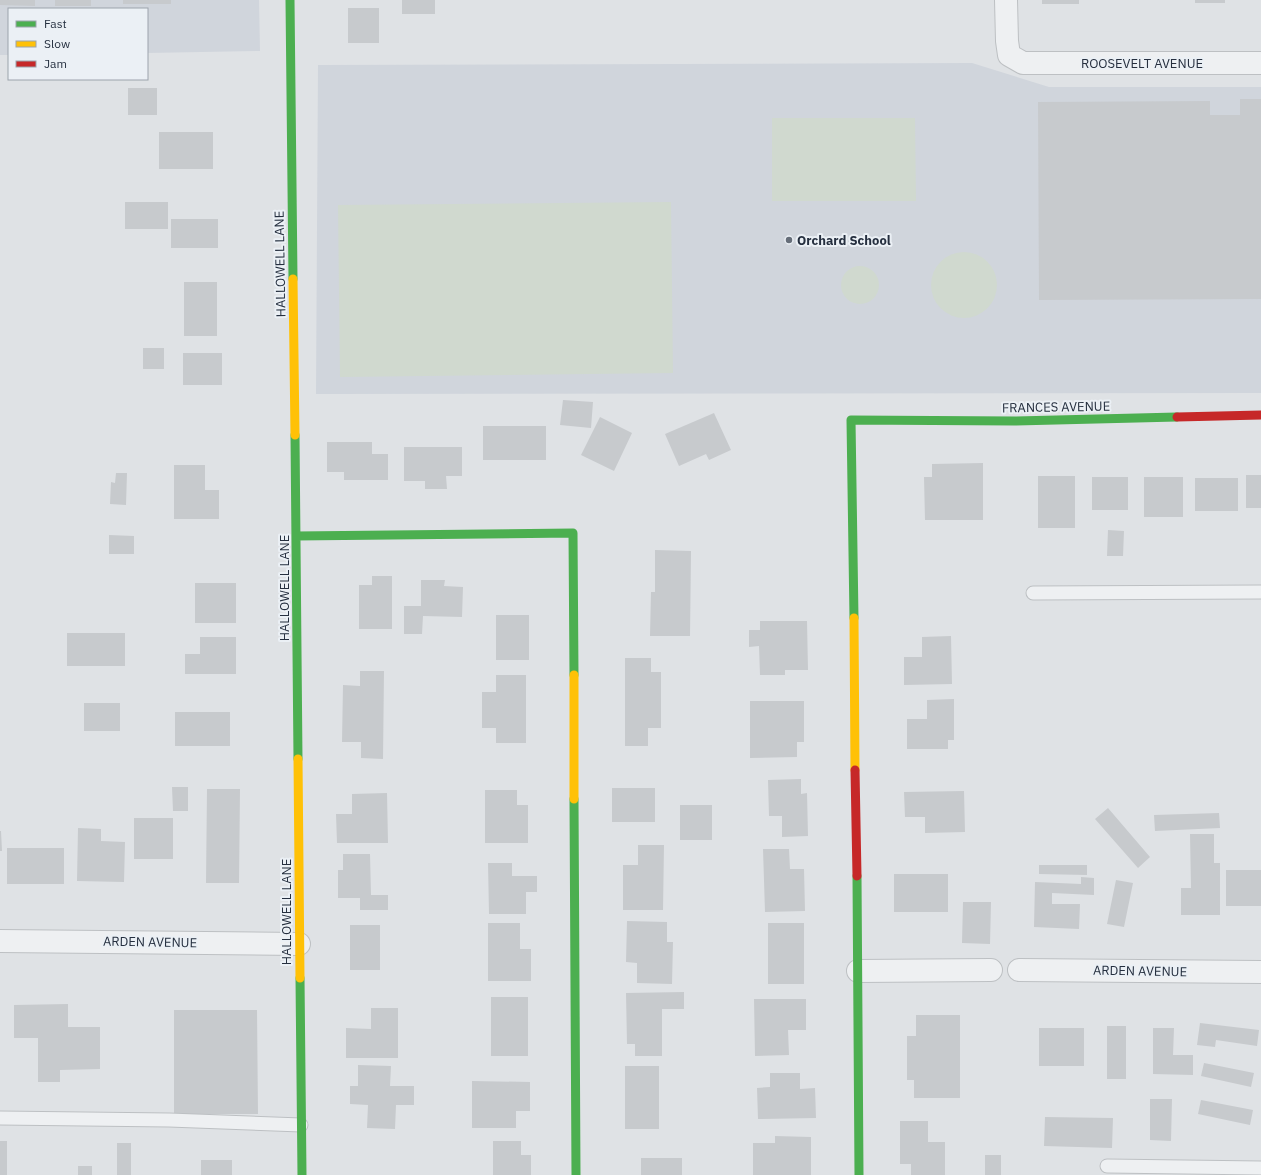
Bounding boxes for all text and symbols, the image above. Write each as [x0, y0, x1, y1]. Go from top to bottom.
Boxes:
legend [8, 8, 148, 80]
text: Fast [44, 16, 67, 31]
text: Slow [44, 36, 70, 51]
street label: ROOSEVELT AVENUE [1081, 55, 1203, 72]
text: Jam [44, 56, 67, 71]
street label: HALLOWELL LANE [271, 211, 289, 317]
place label: Orchard School [797, 232, 891, 249]
marker: Orchard School [784, 235, 794, 245]
street label: FRANCES AVENUE [1002, 398, 1110, 416]
street label: HALLOWELL LANE [276, 535, 293, 641]
street label: HALLOWELL LANE [278, 859, 295, 965]
street label: ARDEN AVENUE [103, 933, 197, 951]
street label: ARDEN AVENUE [1093, 962, 1187, 980]

